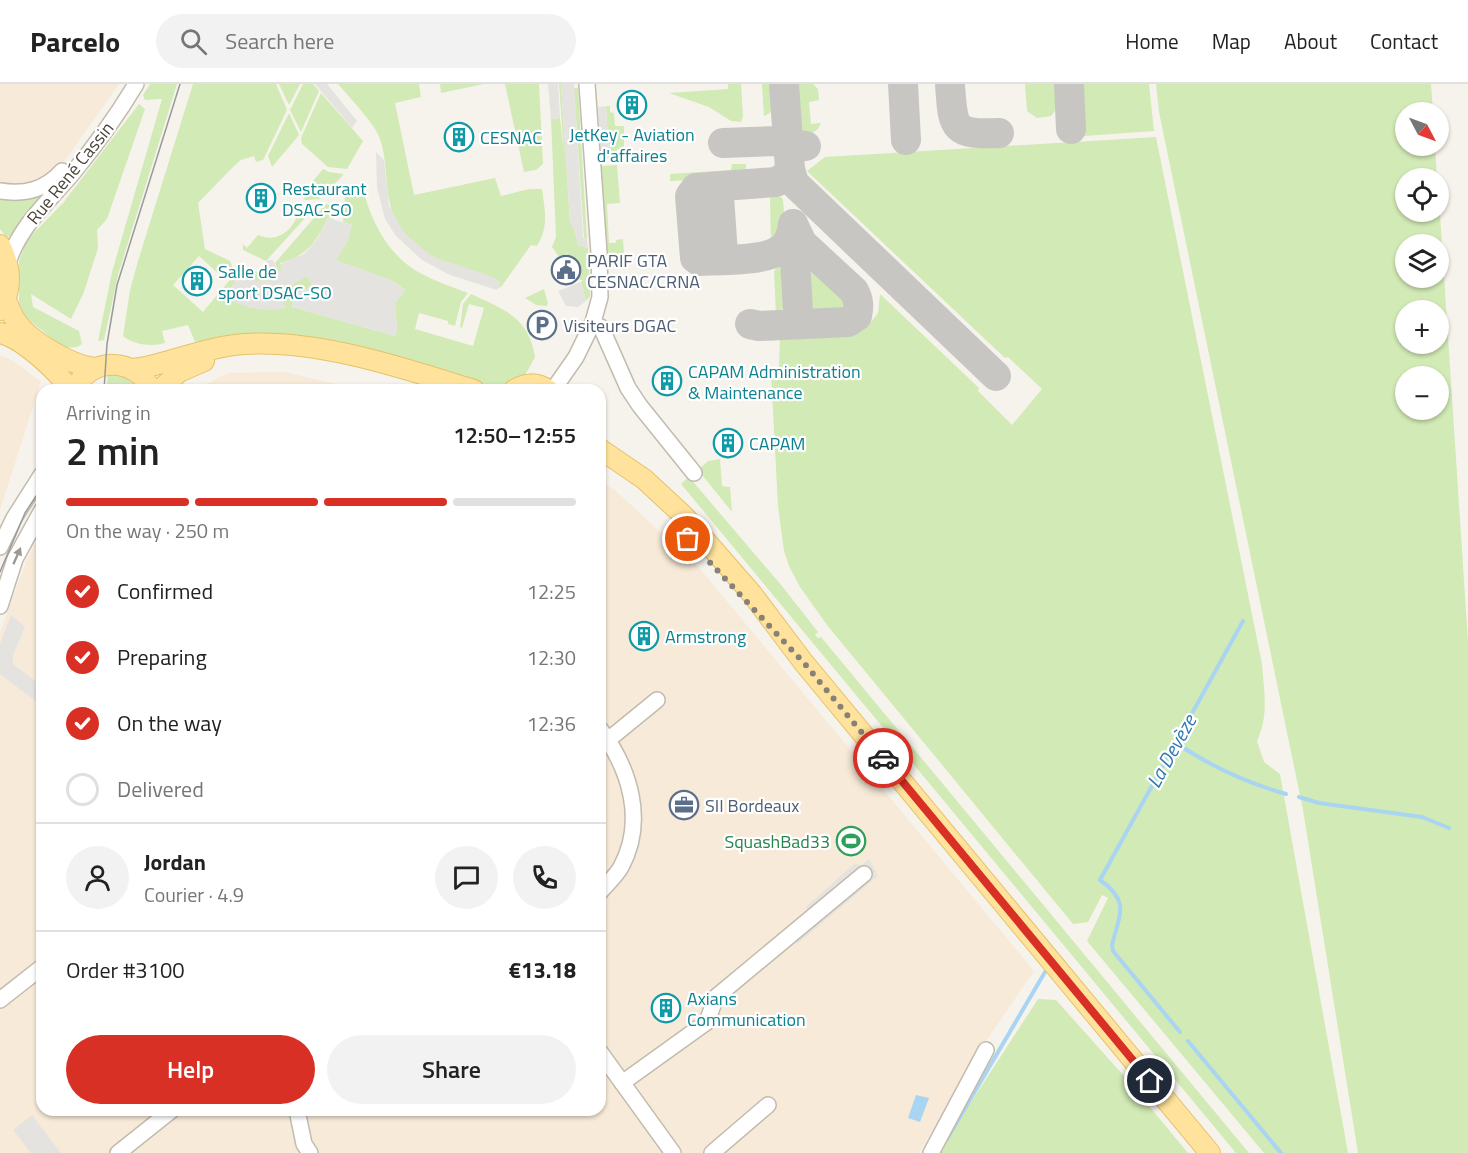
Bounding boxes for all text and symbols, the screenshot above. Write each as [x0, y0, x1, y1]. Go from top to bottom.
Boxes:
search box [156, 14, 576, 68]
text: Parcelo [30, 20, 120, 63]
text: Search here [225, 24, 334, 58]
icon: search [177, 25, 210, 58]
text: Home [1125, 25, 1179, 57]
text: Map [1212, 25, 1251, 57]
text: About [1284, 25, 1337, 57]
text: Contact [1370, 25, 1438, 57]
building icon: JetKey - Aviation d'affaires [616, 89, 648, 121]
north arrow [1395, 102, 1449, 156]
map controls [1395, 102, 1449, 420]
street label: Rue René Cassin [20, 116, 120, 230]
building icon: CESNAC [443, 121, 475, 153]
place label: JetKey - Aviation d'affaires [569, 121, 695, 169]
place label: CESNAC [480, 124, 542, 151]
button: locate [1395, 168, 1449, 222]
place label: Restaurant DSAC-SO [282, 175, 367, 223]
building icon: Restaurant DSAC-SO [245, 182, 277, 214]
button: layers [1395, 234, 1449, 288]
place label: PARIF GTA CESNAC/CRNA [587, 247, 700, 295]
public building icon: PARIF GTA CESNAC/CRNA [550, 254, 582, 286]
place label: Salle de sport DSAC-SO [218, 258, 332, 306]
building icon: Salle de sport DSAC-SO [181, 265, 213, 297]
button: + [1395, 300, 1449, 354]
parking icon: Visiteurs DGAC [526, 309, 558, 341]
place label: Visiteurs DGAC [563, 312, 676, 339]
place label: CAPAM Administration & Maintenance [688, 358, 861, 406]
building icon: CAPAM Administration & Maintenance [651, 365, 683, 397]
button: − [1395, 366, 1449, 420]
text: Arriving in [66, 397, 151, 428]
text: 12:50–12:55 [453, 418, 576, 452]
text: 2 min [66, 421, 160, 480]
building icon: CAPAM [712, 427, 744, 459]
place label: CAPAM [749, 430, 805, 457]
pin [662, 513, 713, 564]
text: On the way · 250 m [66, 515, 229, 546]
icon: bag [671, 522, 704, 555]
one-way arrow [12, 547, 22, 565]
text: Confirmed [117, 574, 213, 608]
icon: check [66, 575, 99, 608]
text: 12:25 [527, 576, 576, 607]
building icon: Armstrong [628, 620, 660, 652]
place label: Armstrong [665, 623, 746, 650]
text: Preparing [117, 640, 207, 674]
icon: check [66, 641, 99, 674]
text: 12:30 [527, 642, 576, 673]
text: On the way [117, 706, 222, 740]
icon: check [66, 707, 99, 740]
water label: La Devèze [1138, 707, 1205, 793]
text: 12:36 [527, 708, 576, 739]
courier [853, 728, 913, 788]
icon: car [867, 742, 900, 775]
text: Delivered [117, 772, 204, 806]
office icon: SII Bordeaux [668, 789, 700, 821]
place label: SII Bordeaux [705, 792, 799, 819]
sports icon: SquashBad33 [835, 825, 867, 857]
place label: SquashBad33 [724, 828, 830, 855]
text: Jordan [144, 845, 206, 879]
button: person [66, 846, 129, 909]
button: chat [435, 846, 498, 909]
button: phone [513, 846, 576, 909]
text: Courier · 4.9 [144, 879, 244, 910]
text: Order #3100 [66, 953, 185, 987]
text: €13.18 [509, 953, 576, 987]
place label: Axians Communication [687, 985, 806, 1033]
building icon: Axians Communication [650, 992, 682, 1024]
button: Help [66, 1035, 315, 1104]
button: Share [327, 1035, 576, 1104]
pin [1124, 1055, 1175, 1106]
icon: home [1133, 1064, 1166, 1097]

